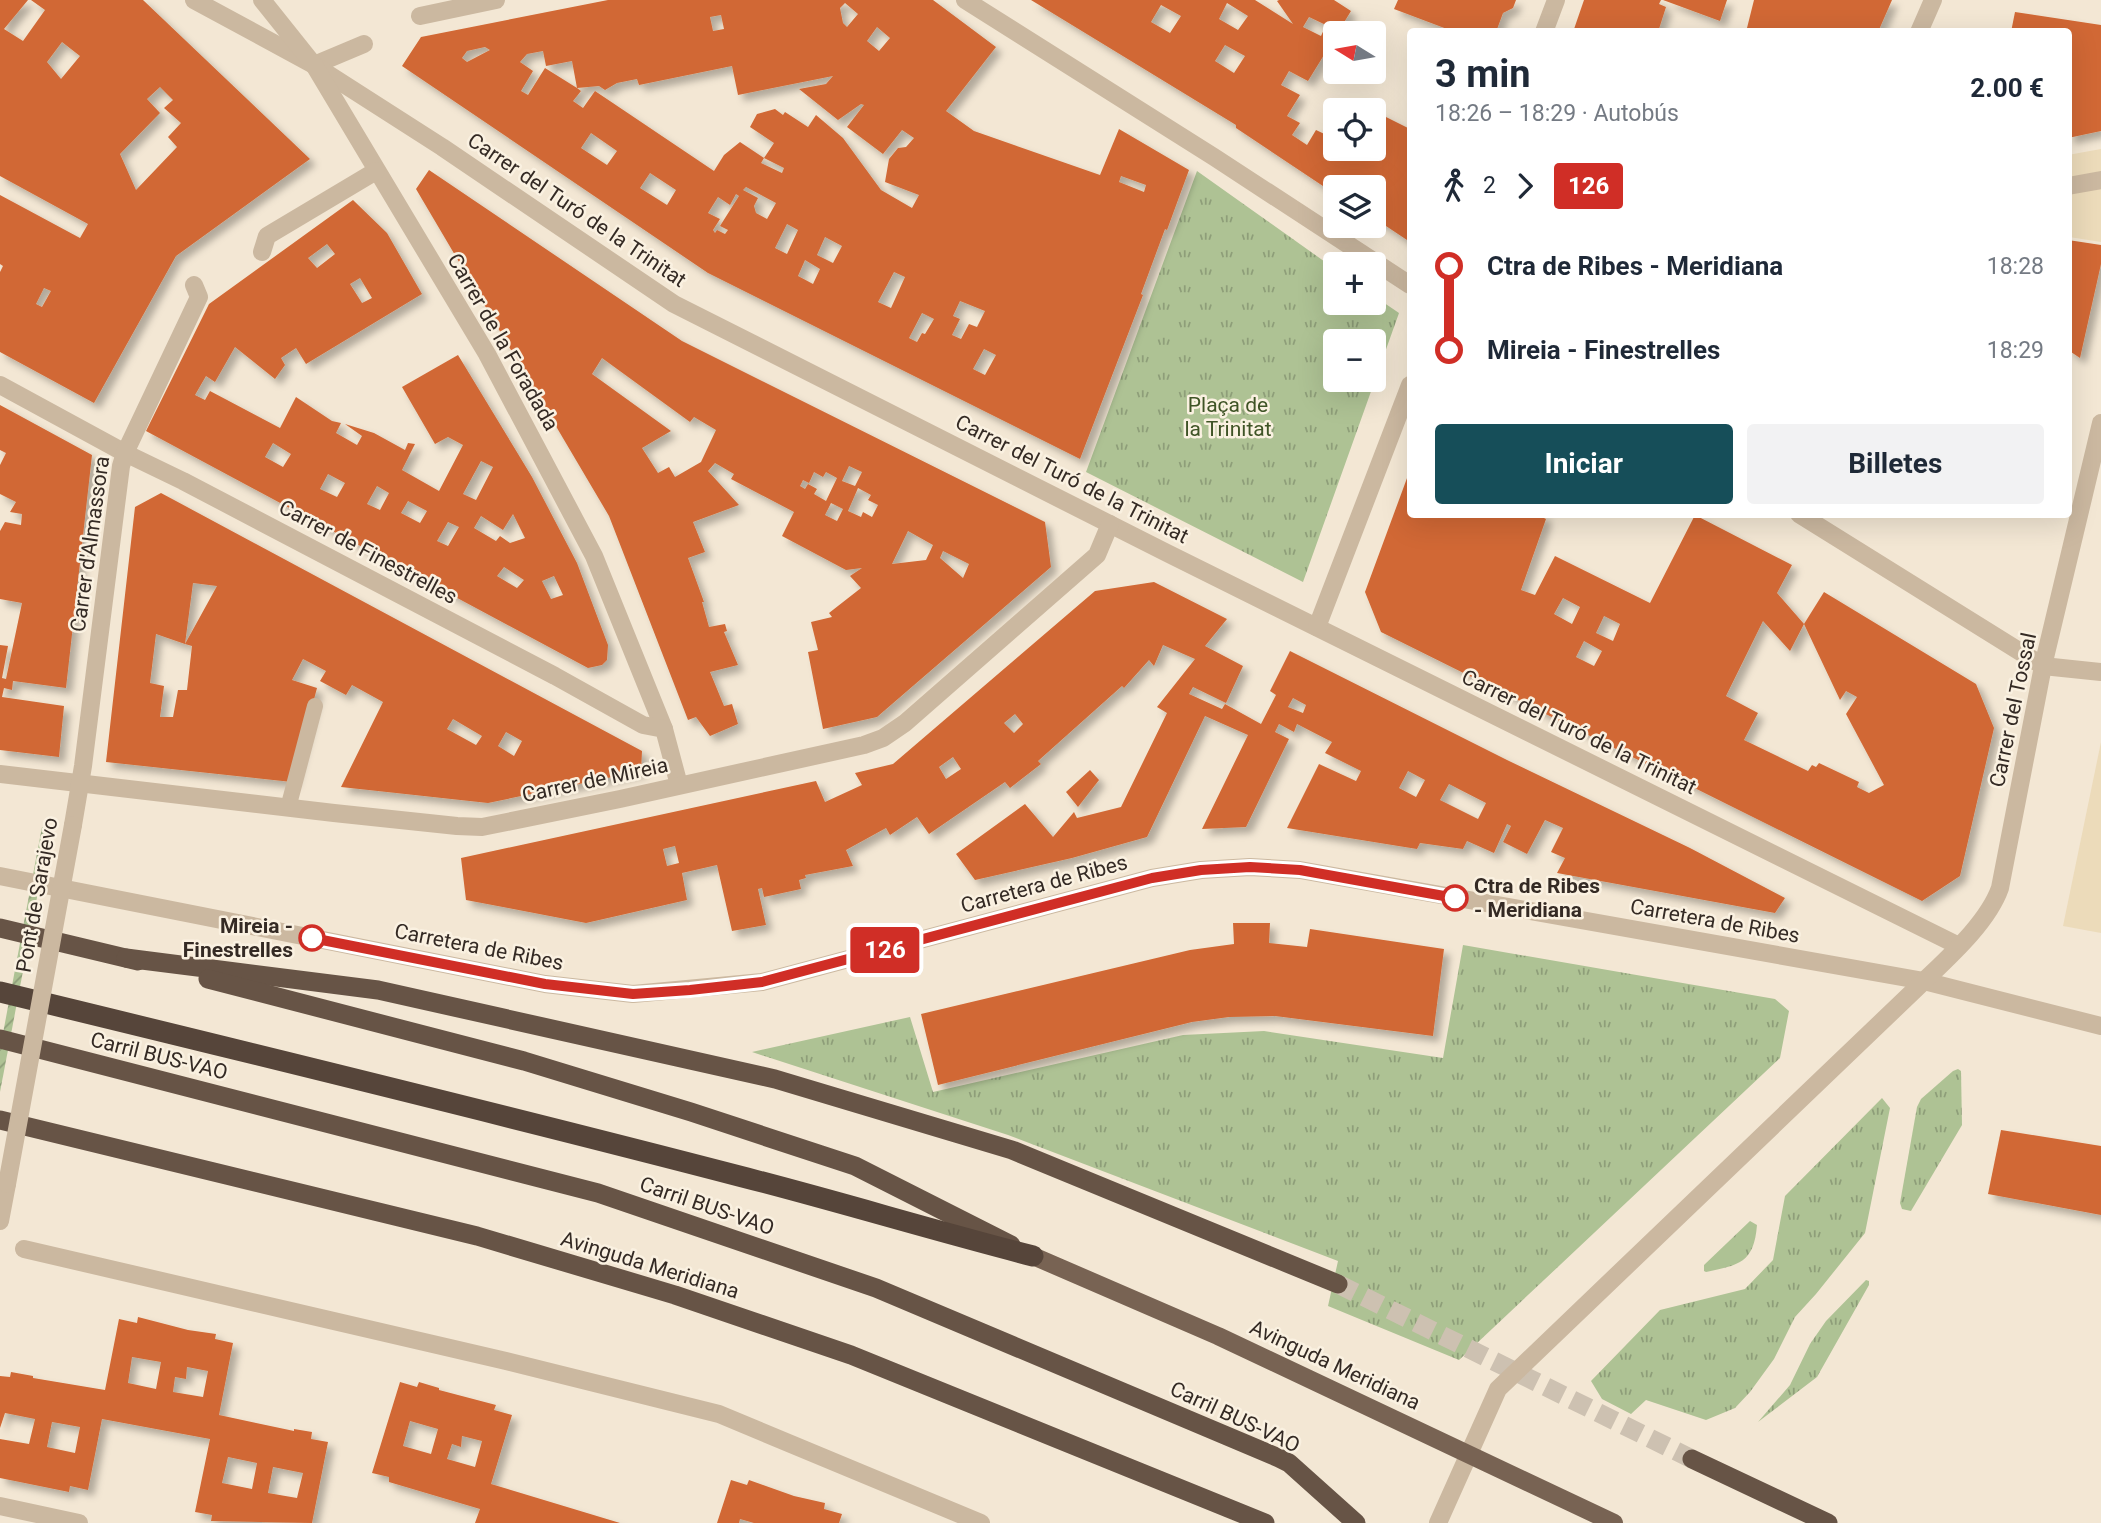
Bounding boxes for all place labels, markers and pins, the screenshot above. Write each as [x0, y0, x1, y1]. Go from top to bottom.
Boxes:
place label: Ctra de Ribes - Meridiana [1474, 874, 1600, 922]
marker: Ctra de Ribes - Meridiana [1442, 885, 1468, 911]
place label: Mireia - Finestrelles [183, 914, 293, 962]
marker: Mireia - Finestrelles [299, 925, 325, 951]

